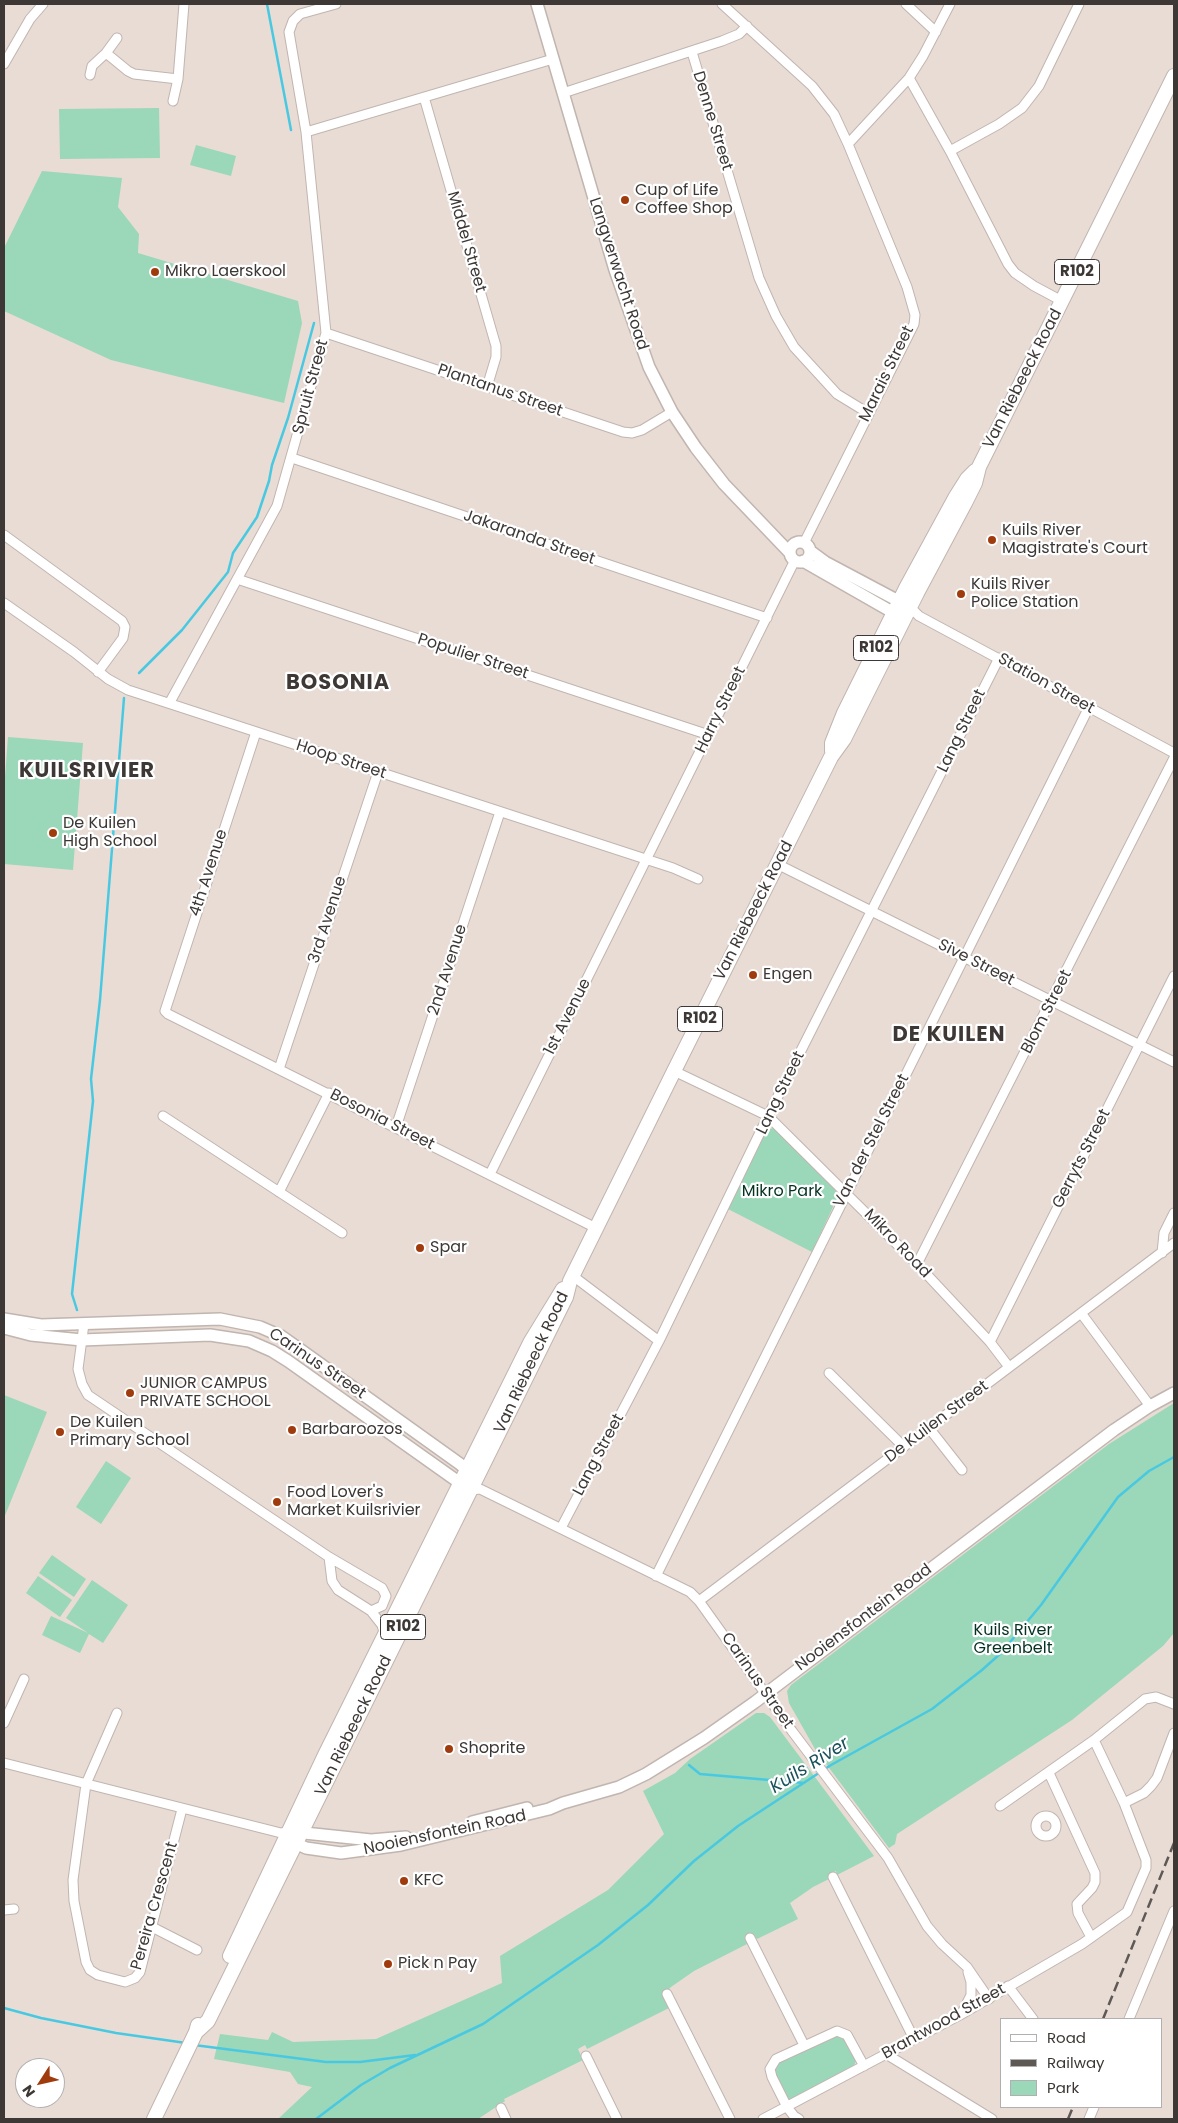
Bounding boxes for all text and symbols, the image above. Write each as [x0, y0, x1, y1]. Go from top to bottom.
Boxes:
street label: Denne Street [688, 69, 736, 173]
place label: Cup of Life Coffee Shop [635, 181, 733, 219]
street label: Middel Street [442, 189, 490, 295]
marker: Cup of Life Coffee Shop [619, 194, 631, 206]
street label: Langverwacht Road [584, 195, 652, 353]
road number: R102 [1054, 260, 1100, 284]
place label: Mikro Laerskool [165, 262, 286, 282]
marker: Mikro Laerskool [149, 266, 161, 278]
street label: Van Riebeeck Road [979, 306, 1067, 452]
street label: Marais Street [855, 323, 919, 425]
street label: Spruit Street [289, 338, 333, 436]
street label: Plantanus Street [435, 361, 565, 421]
street label: Jakaranda Street [461, 506, 597, 570]
place label: Kuils River Magistrate's Court [1002, 521, 1148, 559]
marker: Kuils River Magistrate's Court [986, 534, 998, 546]
place label: Kuils River Police Station [971, 575, 1079, 613]
marker: Kuils River Police Station [955, 588, 967, 600]
street label: Populier Street [415, 630, 531, 684]
road number: R102 [854, 636, 898, 660]
street label: Station Street [994, 650, 1098, 718]
street label: Harry Street [692, 664, 750, 756]
district label: BOSONIA [285, 671, 391, 697]
street label: Lang Street [934, 686, 990, 776]
street label: Hoop Street [294, 736, 388, 784]
district label: KUILSRIVIER [18, 759, 156, 785]
place label: De Kuilen High School [63, 814, 157, 852]
marker: De Kuilen High School [47, 827, 59, 839]
street label: 4th Avenue [186, 827, 232, 919]
street label: Van Riebeeck Road [710, 838, 798, 984]
street label: 3rd Avenue [305, 874, 351, 966]
street label: 2nd Avenue [424, 922, 472, 1018]
street label: Sive Street [935, 936, 1017, 990]
place label: Engen [763, 965, 812, 985]
street label: Blom Street [1018, 967, 1076, 1057]
marker: Engen [747, 969, 759, 981]
street label: 1st Avenue [540, 975, 596, 1059]
road number: R102 [678, 1006, 722, 1032]
district label: DE KUILEN [891, 1023, 1007, 1049]
street label: Lang Street [753, 1048, 809, 1138]
street label: Van der Stel Street [830, 1071, 914, 1211]
street label: Bosonia Street [327, 1085, 437, 1155]
street label: Gerryts Street [1049, 1106, 1115, 1212]
park label: Mikro Park [742, 1182, 822, 1202]
street label: Mikro Road [860, 1206, 934, 1282]
place label: Spar [430, 1238, 467, 1258]
marker: Spar [414, 1242, 426, 1254]
street label: Van Riebeeck Road [491, 1289, 573, 1437]
street label: Carinus Street [265, 1324, 369, 1404]
place label: JUNIOR CAMPUS PRIVATE SCHOOL [140, 1374, 271, 1412]
street label: De Kuilen Street [882, 1377, 992, 1467]
marker: JUNIOR CAMPUS PRIVATE SCHOOL [124, 1387, 136, 1399]
street label: Lang Street [569, 1411, 629, 1499]
place label: De Kuilen Primary School [70, 1413, 189, 1451]
place label: Barbaroozos [302, 1420, 403, 1440]
marker: Barbaroozos [286, 1424, 298, 1436]
marker: De Kuilen Primary School [54, 1426, 66, 1438]
place label: Food Lover's Market Kuilsrivier [287, 1483, 421, 1521]
marker: Food Lover's Market Kuilsrivier [271, 1496, 283, 1508]
street label: Nooiensfontein Road [792, 1560, 936, 1676]
road number: R102 [380, 1614, 426, 1640]
park label: Kuils River Greenbelt [974, 1621, 1052, 1659]
street label: Carinus Street [717, 1629, 797, 1733]
street label: Van Riebeeck Road [312, 1652, 396, 1800]
water label: Kuils River [766, 1733, 854, 1799]
place label: Shoprite [459, 1739, 525, 1759]
marker: Shoprite [443, 1743, 455, 1755]
street label: Nooiensfontein Road [362, 1806, 528, 1860]
street label: Pereira Crescent [128, 1840, 182, 1972]
place label: KFC [414, 1871, 444, 1891]
marker: KFC [398, 1875, 410, 1887]
place label: Pick n Pay [398, 1954, 477, 1974]
marker: Pick n Pay [382, 1958, 394, 1970]
street label: Brantwood Street [879, 1980, 1009, 2064]
legend [1000, 2018, 1163, 2108]
text: Road [1047, 2027, 1086, 2048]
text: Railway [1047, 2052, 1105, 2073]
north arrow [15, 2058, 65, 2108]
text: Park [1047, 2077, 1079, 2098]
text: N [17, 2081, 40, 2101]

